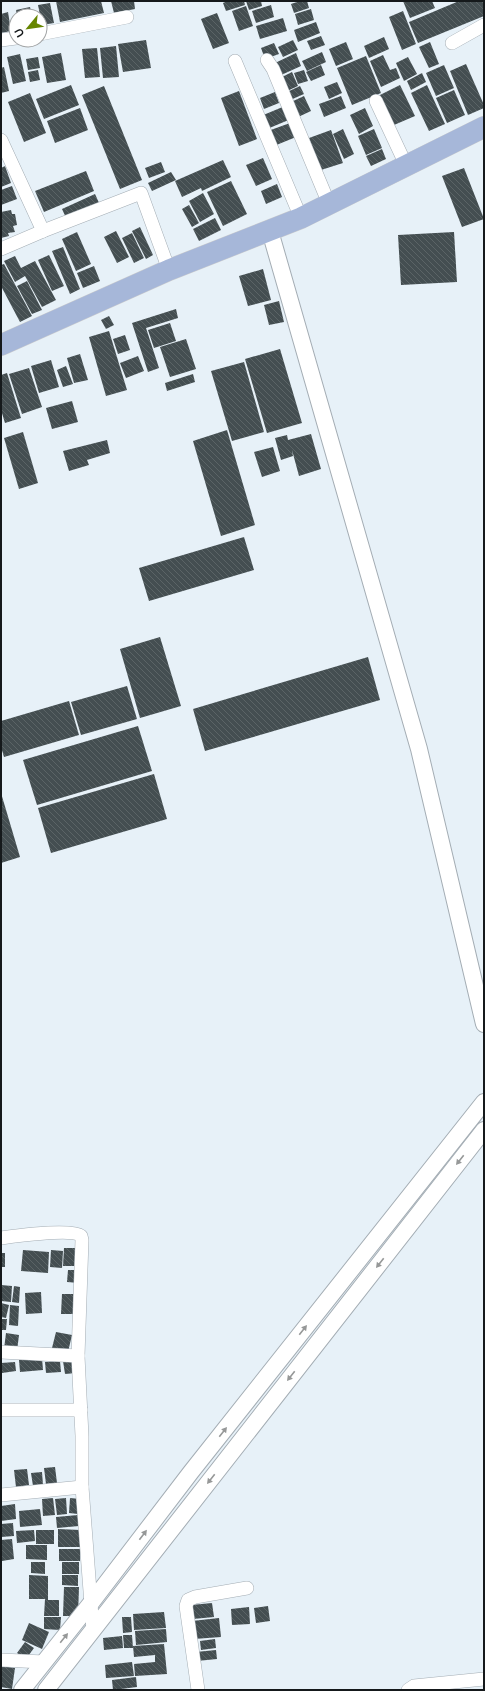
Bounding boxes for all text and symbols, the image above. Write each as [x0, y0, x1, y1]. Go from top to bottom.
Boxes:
north arrow [8, 8, 48, 48]
text: U [12, 26, 27, 39]
one-way arrow [456, 1155, 464, 1166]
one-way arrow [376, 1257, 384, 1268]
one-way arrow [299, 1325, 308, 1335]
one-way arrow [287, 1371, 296, 1382]
one-way arrow [218, 1426, 227, 1437]
one-way arrow [207, 1473, 216, 1484]
one-way arrow [139, 1529, 147, 1540]
one-way arrow [59, 1632, 68, 1643]

